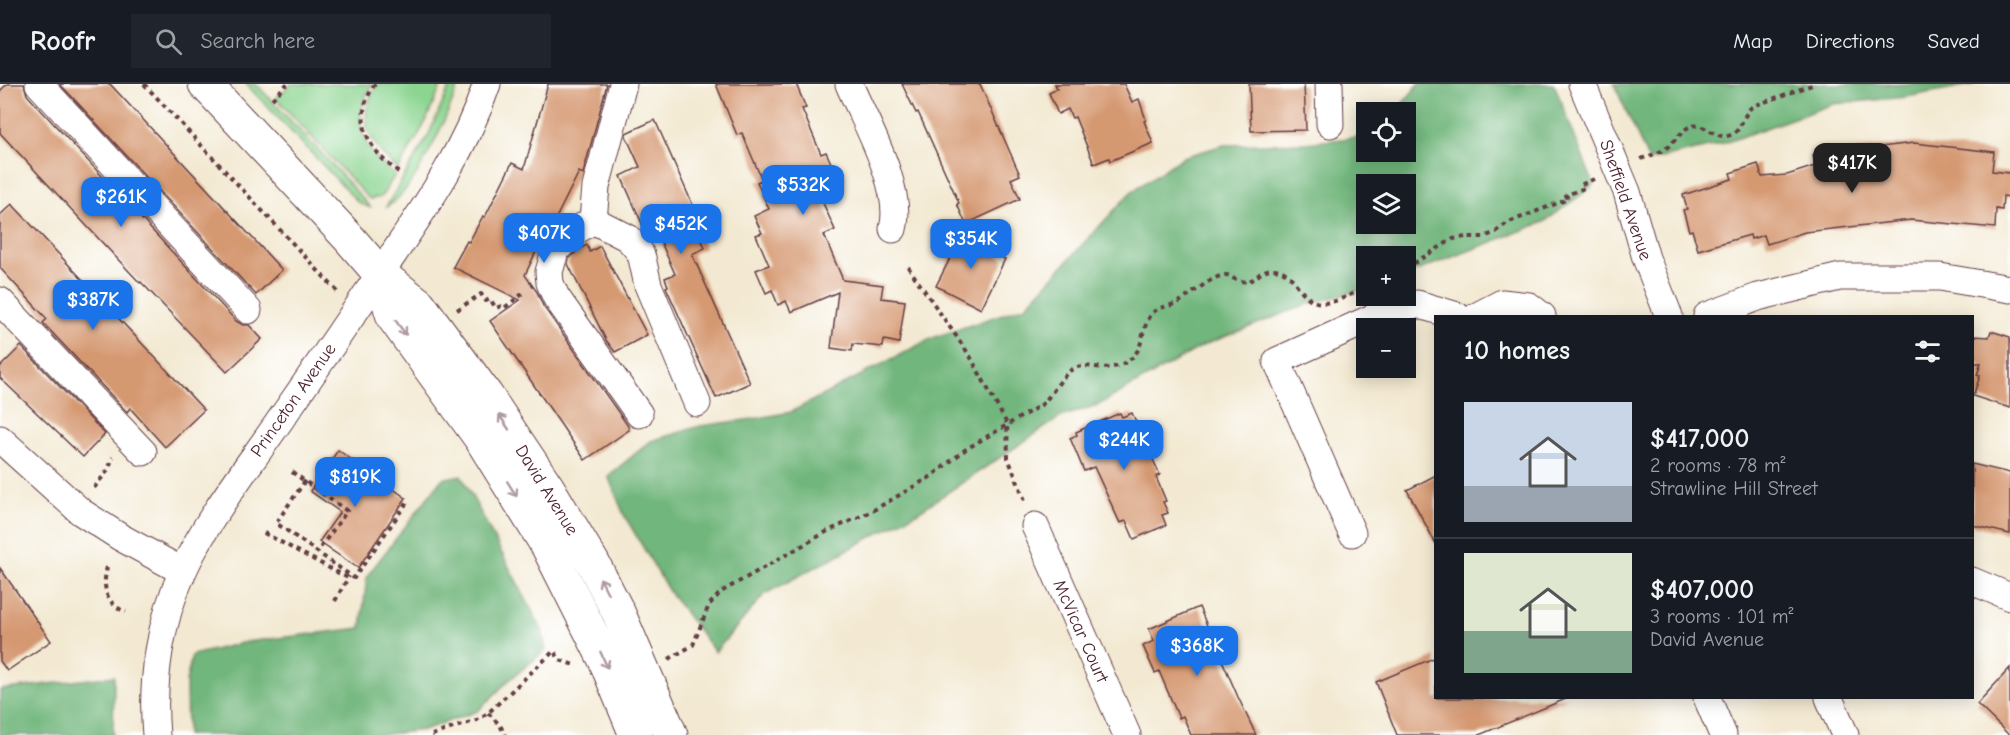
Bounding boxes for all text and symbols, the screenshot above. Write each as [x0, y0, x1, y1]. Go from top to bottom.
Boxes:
search box [131, 14, 551, 68]
text: Roofr [30, 25, 95, 57]
icon: search [152, 25, 185, 58]
text: Search here [200, 28, 315, 54]
text: Map [1733, 29, 1773, 53]
text: Directions [1806, 29, 1895, 53]
text: Saved [1928, 29, 1980, 53]
map controls [1356, 102, 1416, 378]
button: locate [1356, 102, 1416, 162]
street label: Sheffield Avenue [1595, 137, 1656, 263]
pin: $417K [1810, 143, 1894, 194]
text: $417K [1827, 151, 1877, 174]
pin: $532K [761, 165, 845, 216]
text: $532K [776, 173, 830, 196]
button: layers [1356, 174, 1416, 234]
pin: $261K [79, 177, 163, 228]
text: $261K [95, 185, 147, 208]
pin: $452K [639, 204, 723, 255]
text: $452K [654, 212, 708, 235]
pin: $407K [502, 213, 586, 264]
pin: $354K [929, 219, 1013, 270]
text: $407K [517, 221, 571, 244]
text: $354K [944, 227, 998, 250]
button: + [1356, 246, 1416, 306]
pin: $387K [51, 280, 135, 331]
text: $387K [67, 288, 119, 311]
button: − [1356, 318, 1416, 378]
one-way arrow [395, 320, 408, 336]
icon: filters [1911, 335, 1944, 368]
text: 10 homes [1464, 336, 1570, 366]
street label: Princeton Avenue [246, 339, 340, 461]
one-way arrow [498, 414, 510, 430]
pin: $244K [1082, 420, 1166, 471]
text: $417,000 [1650, 424, 1749, 454]
icon: home [1512, 426, 1584, 498]
text: $244K [1098, 428, 1150, 451]
street label: David Avenue [510, 441, 583, 539]
text: 2 rooms · 78 m² [1650, 454, 1786, 477]
pin: $819K [313, 457, 397, 508]
text: $819K [329, 465, 381, 488]
text: Strawline Hill Street [1650, 477, 1818, 500]
one-way arrow [506, 480, 519, 497]
text: $407,000 [1650, 575, 1754, 605]
street label: McVicar Court [1048, 576, 1113, 687]
icon: home [1512, 577, 1584, 649]
one-way arrow [598, 578, 610, 595]
text: 3 rooms · 101 m² [1650, 605, 1794, 628]
pin: $368K [1155, 626, 1239, 677]
text: David Avenue [1650, 628, 1764, 651]
text: $368K [1170, 634, 1224, 657]
one-way arrow [599, 651, 611, 669]

